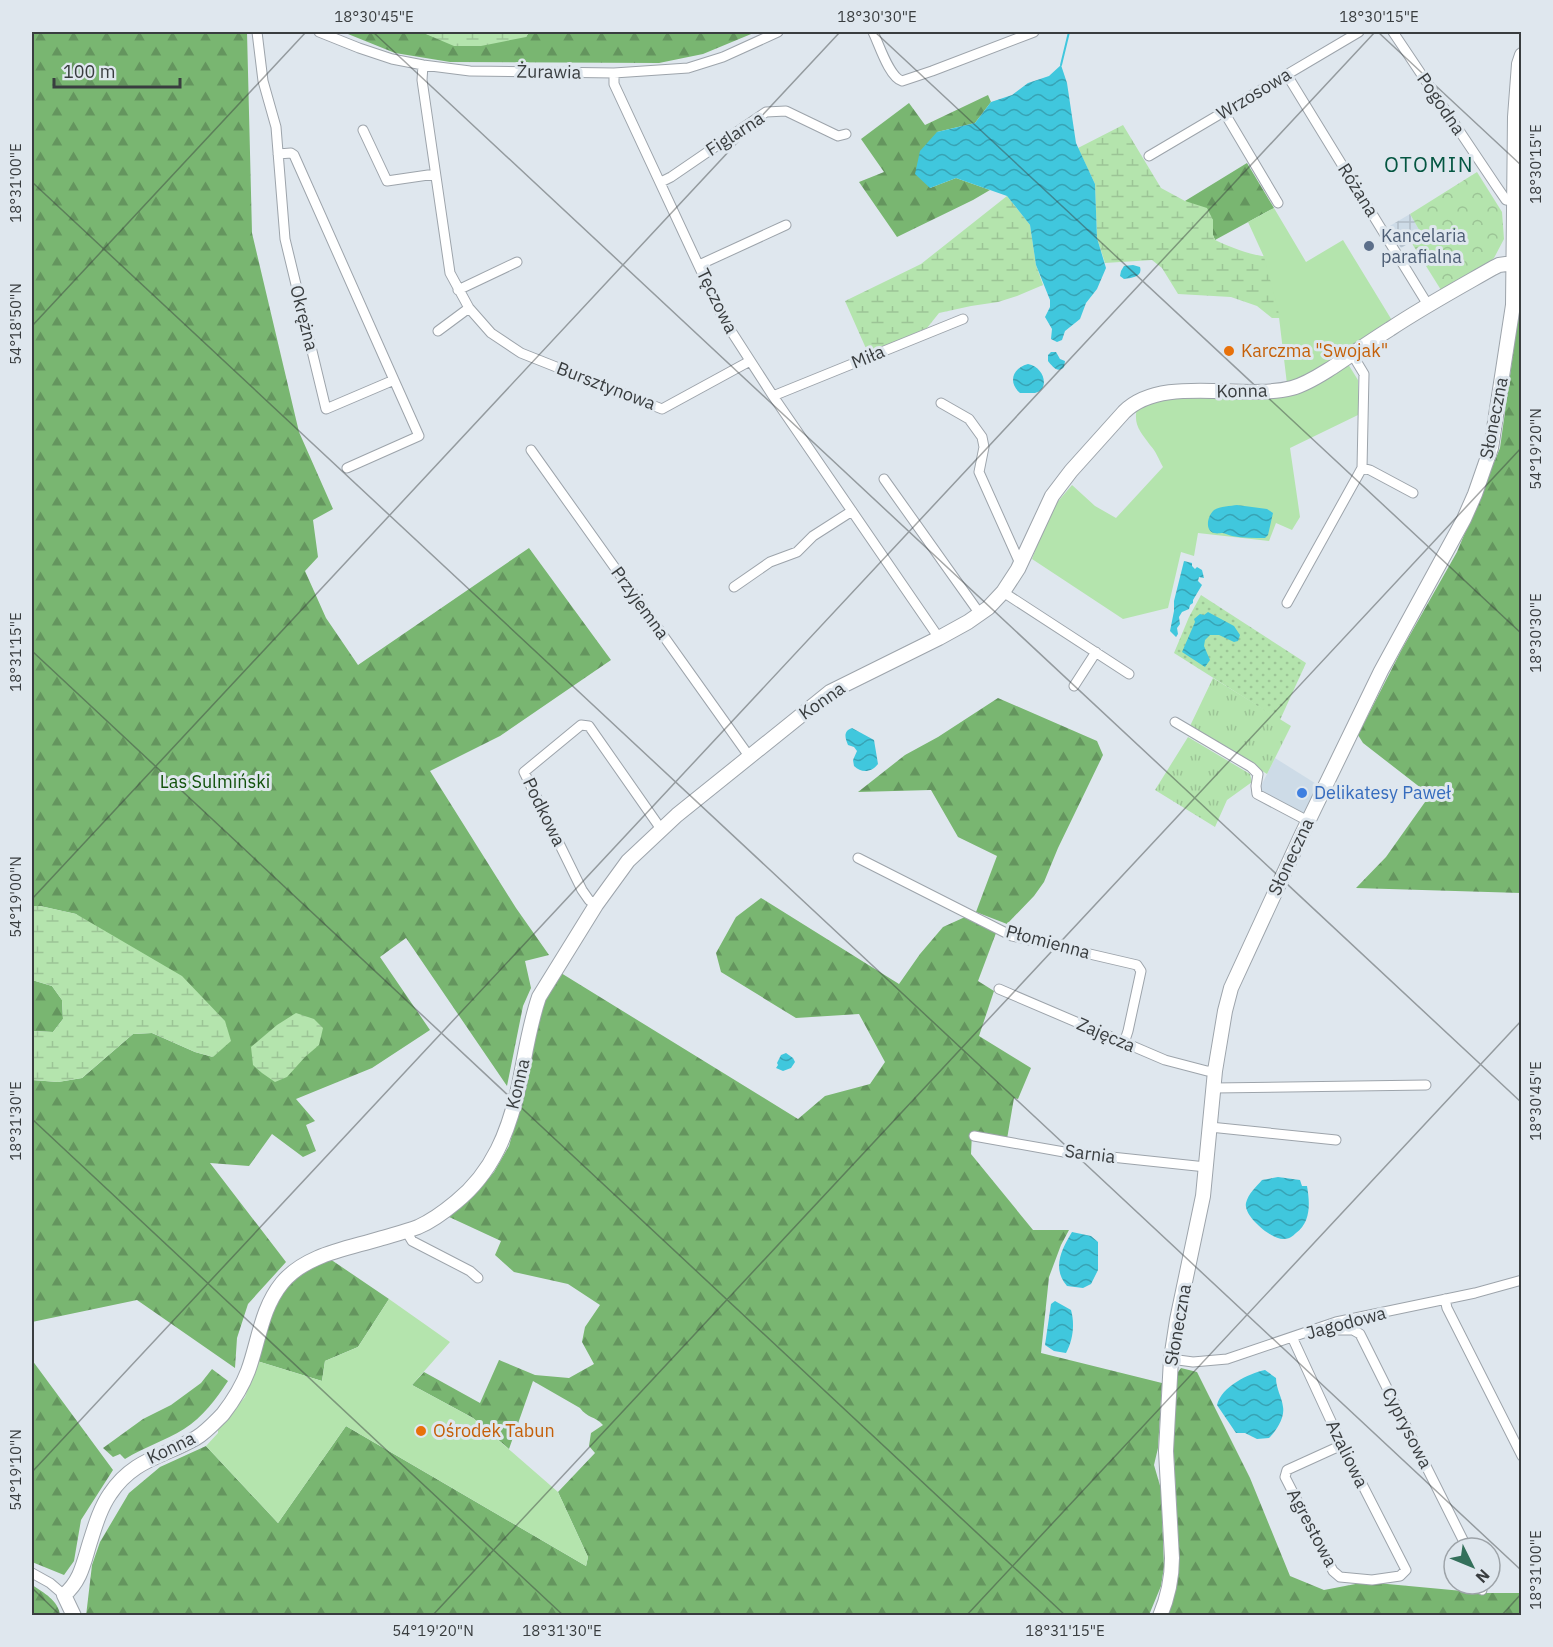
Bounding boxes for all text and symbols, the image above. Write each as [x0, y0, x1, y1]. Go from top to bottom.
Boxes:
text: 18°30'45"E [334, 7, 414, 26]
text: 18°30'30"E [837, 7, 917, 26]
text: 18°30'15"E [1339, 7, 1419, 26]
scale bar [54, 51, 180, 89]
street label: Żurawia [517, 59, 582, 84]
text: 100 m [63, 60, 115, 83]
street label: Wrzosowa [1212, 62, 1295, 125]
street label: Pogodna [1412, 68, 1471, 140]
street label: Figlarna [701, 106, 769, 161]
text: 18°30'15"E [1526, 124, 1545, 204]
text: 18°31'00"E [6, 143, 25, 223]
district label: OTOMIN [1384, 150, 1474, 178]
street label: Różana [1333, 159, 1384, 221]
place label: Kancelaria parafialna [1381, 224, 1466, 268]
marker: Kancelaria parafialna [1362, 239, 1376, 253]
street label: Tęczowa [692, 265, 743, 337]
text: 54°18'50"N [6, 283, 25, 365]
street label: Okrężna [285, 283, 324, 353]
street label: Miła [848, 339, 888, 374]
place label: Karczma "Swojak" [1241, 339, 1388, 362]
marker: Karczma "Swojak" [1222, 344, 1236, 358]
street label: Bursztynowa [553, 356, 659, 415]
street label: Słoneczna [1474, 375, 1513, 461]
street label: Konna [1216, 379, 1268, 402]
text: 54°19'20"N [1526, 408, 1545, 490]
street label: Przyjemna [606, 562, 675, 644]
text: 18°30'30"E [1526, 593, 1545, 673]
text: 18°31'15"E [6, 612, 25, 692]
street label: Konna [794, 676, 850, 725]
park label: Las Sulmiński [160, 770, 270, 793]
street label: Podkowa [518, 774, 571, 850]
place label: Delikatesy Paweł [1314, 781, 1451, 804]
marker: Delikatesy Paweł [1295, 786, 1309, 800]
street label: Słoneczna [1263, 814, 1319, 899]
text: 54°19'00"N [6, 856, 25, 938]
street label: Płomienna [1004, 919, 1093, 964]
street label: Zajęcza [1073, 1012, 1139, 1057]
street label: Konna [501, 1056, 535, 1111]
text: 18°30'45"E [1526, 1061, 1545, 1141]
text: 18°31'30"E [6, 1081, 25, 1161]
street label: Sarnia [1063, 1139, 1117, 1168]
street label: Słoneczna [1159, 1282, 1196, 1368]
street label: Jagodowa [1303, 1301, 1389, 1344]
street label: Cyprysowa [1377, 1383, 1438, 1473]
street label: Azaliowa [1321, 1416, 1374, 1492]
place label: Ośrodek Tabun [433, 1419, 555, 1442]
marker: Ośrodek Tabun [414, 1424, 428, 1438]
street label: Konna [143, 1426, 199, 1469]
text: 54°19'10"N [6, 1429, 25, 1511]
street label: Agrestowa [1282, 1485, 1343, 1571]
text: 18°31'00"E [1526, 1530, 1545, 1610]
north arrow [1442, 1536, 1502, 1596]
text: N [1472, 1565, 1494, 1587]
text: 54°19'20"N [392, 1621, 474, 1640]
text: 18°31'30"E [522, 1621, 602, 1640]
text: 18°31'15"E [1025, 1621, 1105, 1640]

